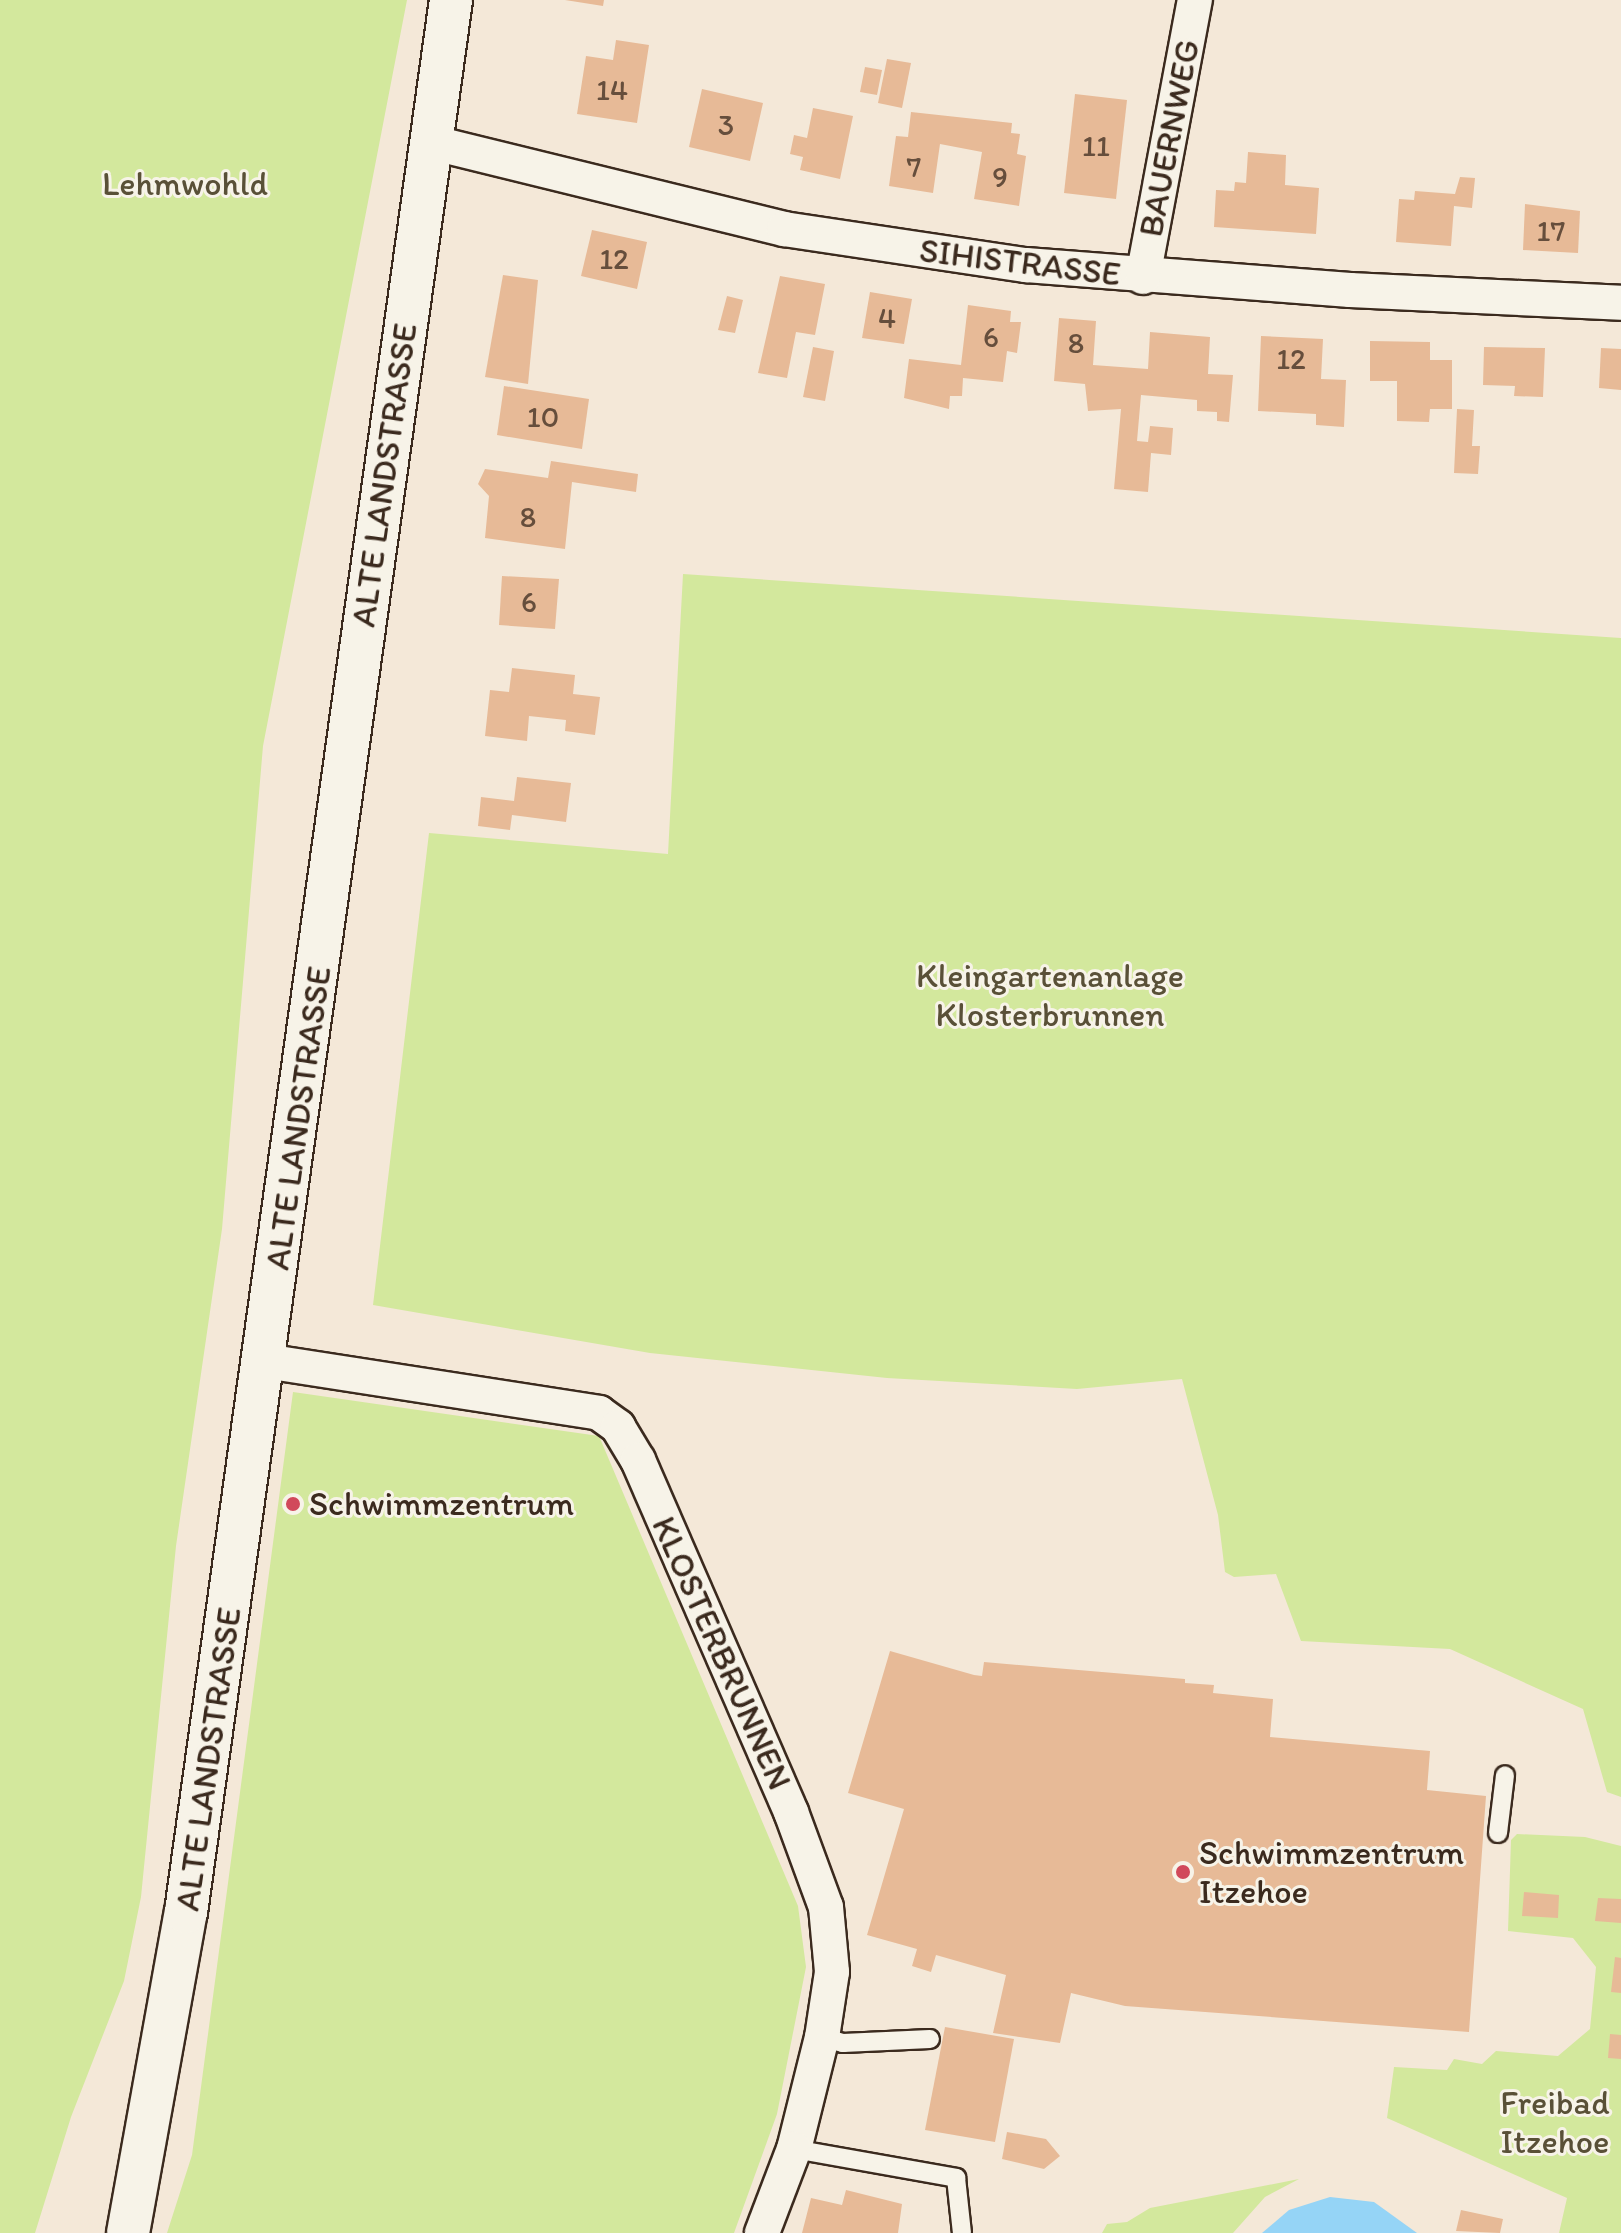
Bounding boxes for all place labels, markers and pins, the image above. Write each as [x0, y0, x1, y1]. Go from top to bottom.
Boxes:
place label: Schwimmzentrum [309, 1484, 574, 1524]
marker: Schwimmzentrum [284, 1495, 302, 1513]
place label: Schwimmzentrum Itzehoe [1199, 1832, 1464, 1912]
marker: Schwimmzentrum Itzehoe [1174, 1863, 1192, 1881]

